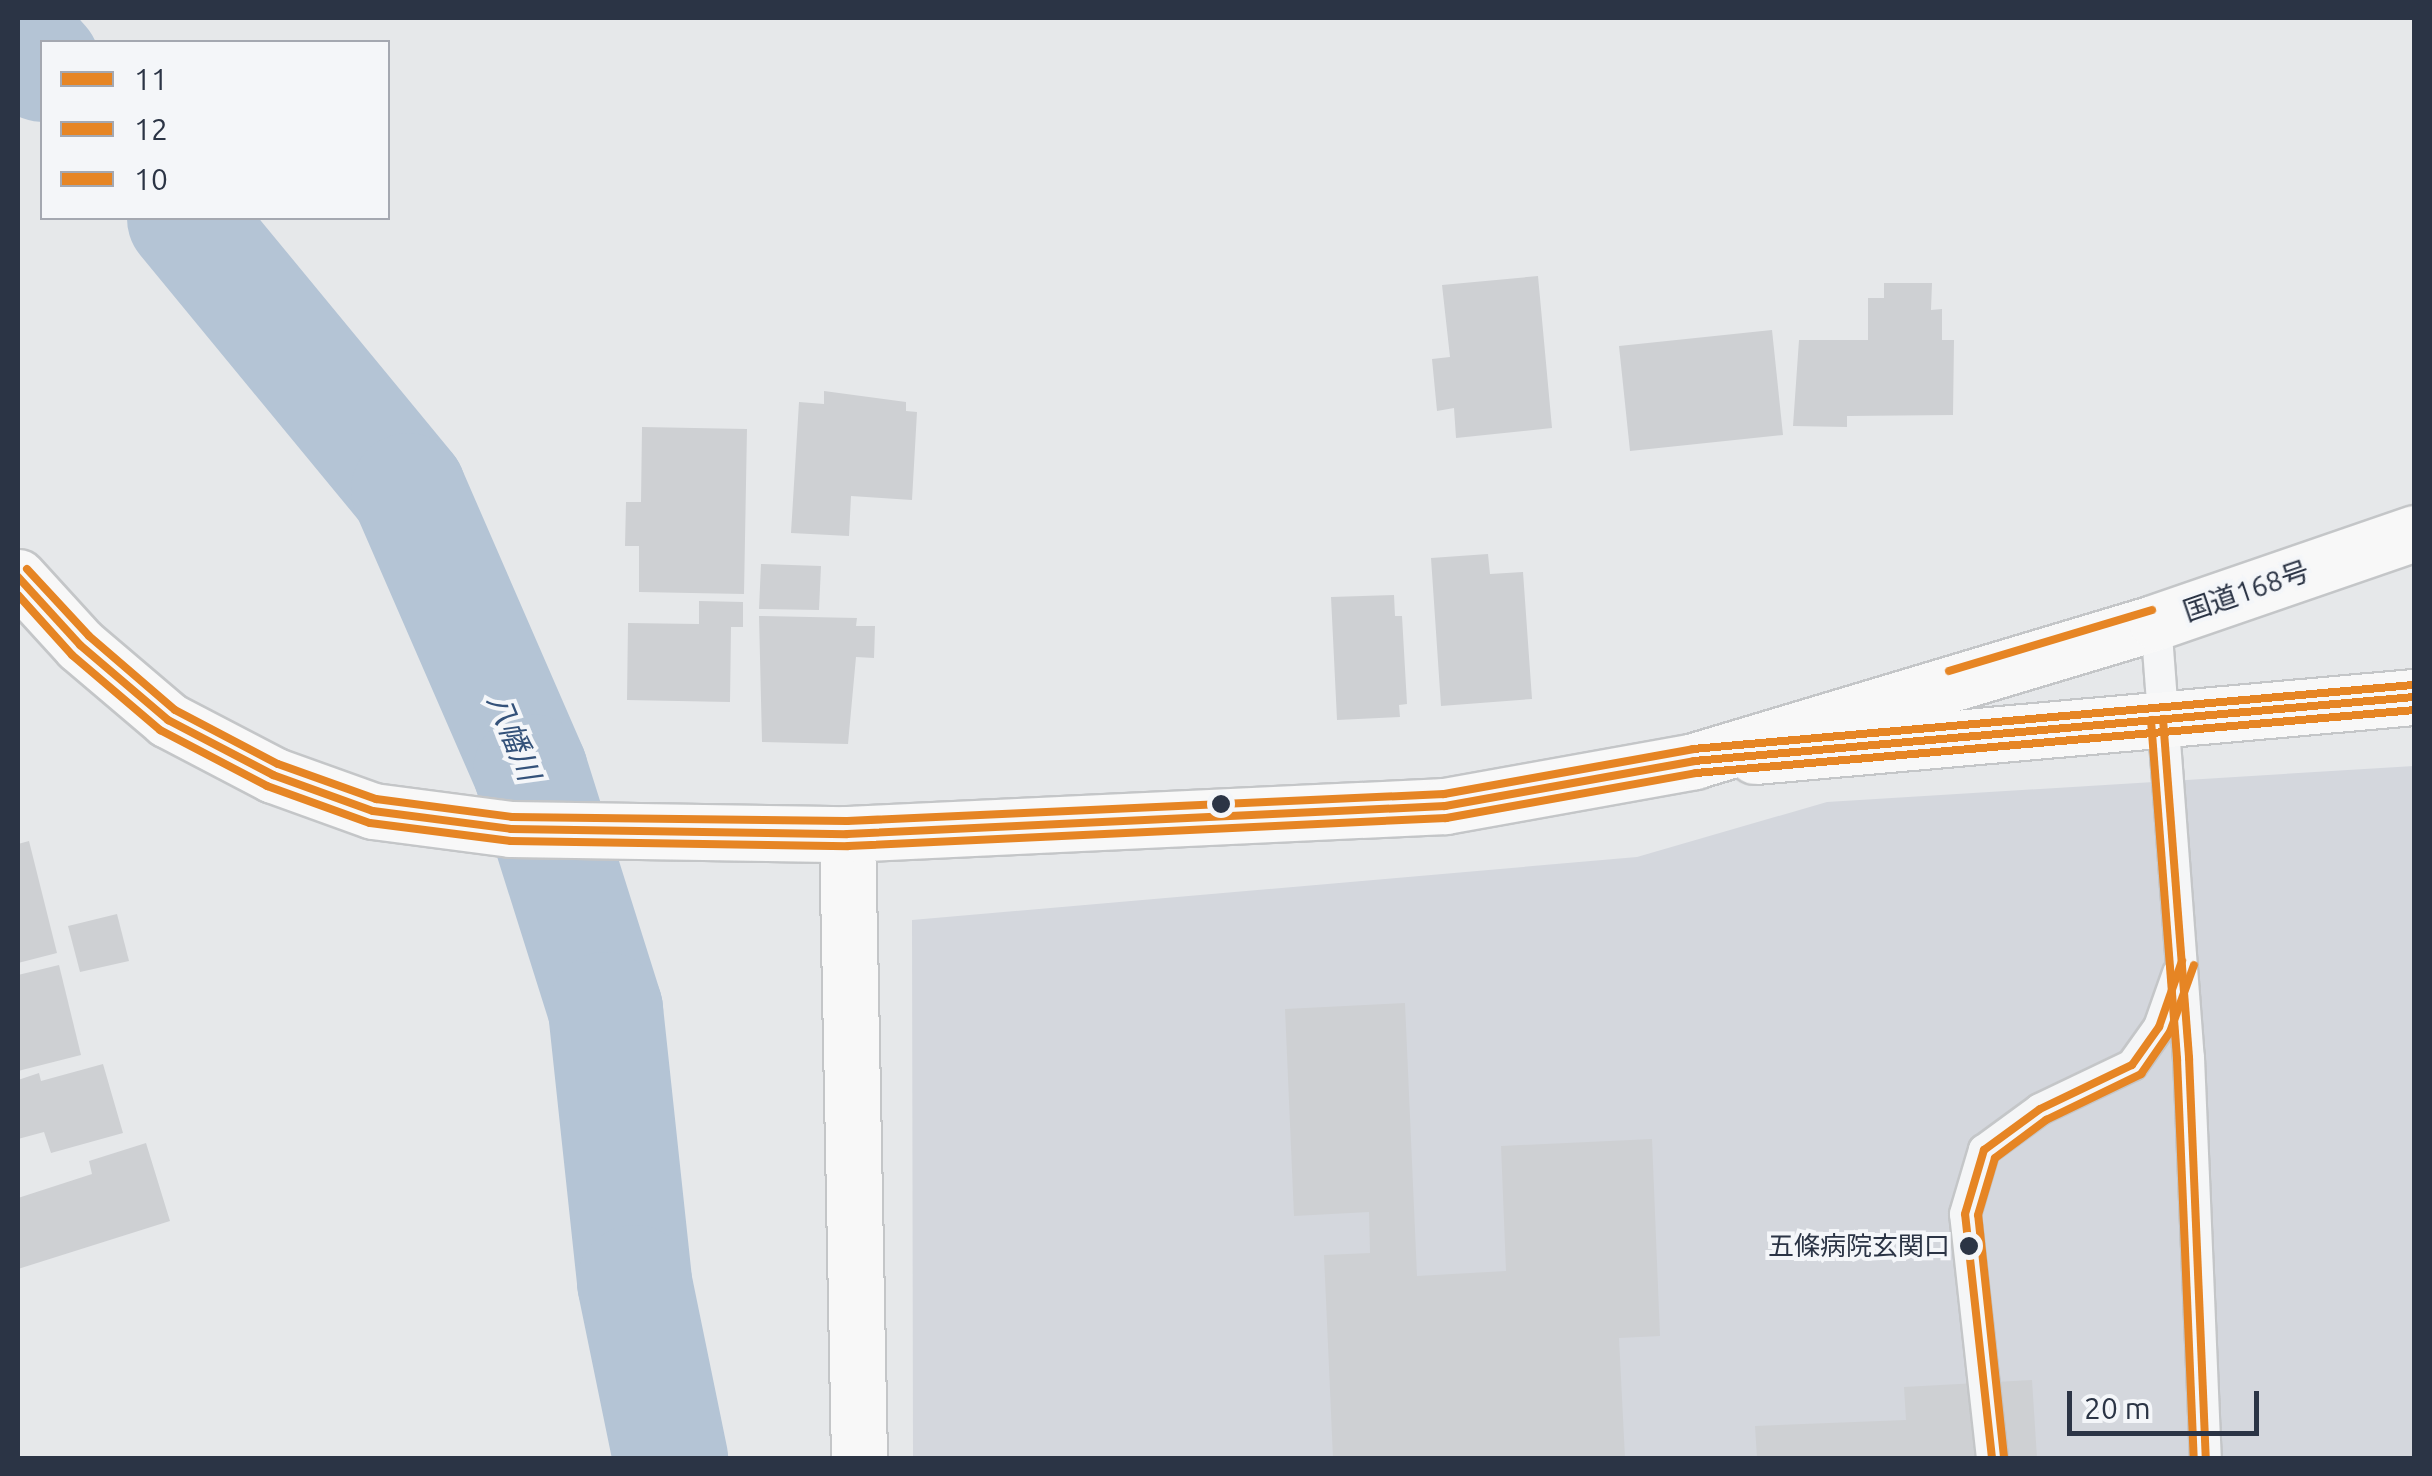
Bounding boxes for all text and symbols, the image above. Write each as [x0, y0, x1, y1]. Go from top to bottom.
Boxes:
legend [40, 40, 390, 220]
text: 11 [134, 62, 168, 96]
text: 12 [134, 112, 168, 146]
text: 10 [134, 162, 168, 196]
street label: 国道168号 [2178, 554, 2314, 628]
water label: 八幡川 [480, 689, 548, 785]
unlabelled marker [1211, 794, 1231, 814]
place label: 五條病院玄関口 [1768, 1230, 1950, 1262]
marker: 五條病院玄関口 [1959, 1236, 1979, 1256]
scale bar [2072, 1371, 2264, 1433]
text: 20 m [2084, 1391, 2151, 1425]

